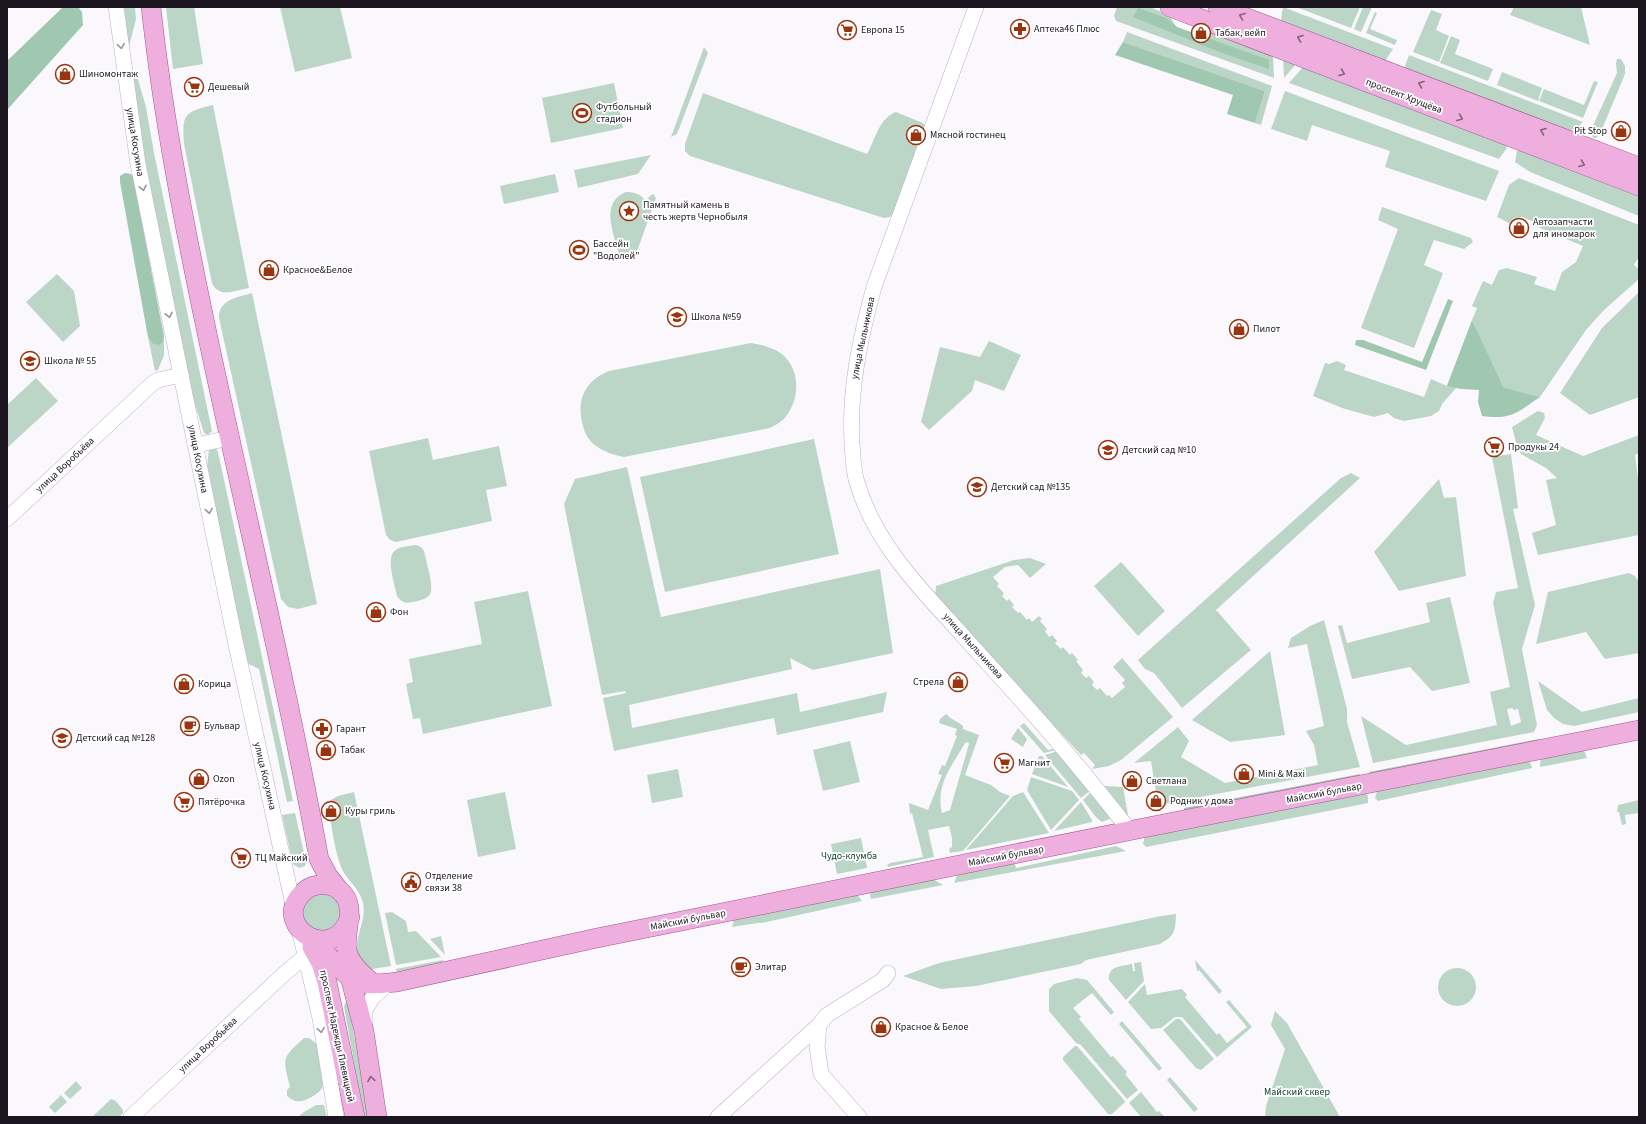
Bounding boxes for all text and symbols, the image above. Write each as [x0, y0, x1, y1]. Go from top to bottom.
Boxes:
one-way arrow [1239, 13, 1246, 21]
pharmacy icon: Аптека46 Плюс [1009, 18, 1031, 40]
supermarket icon: Европа 15 [836, 19, 858, 41]
place label: Аптека46 Плюс [1034, 22, 1100, 36]
shop icon: Табак, вейп [1190, 22, 1212, 44]
place label: Европа 15 [861, 23, 905, 37]
place label: Табак, вейп [1215, 26, 1266, 40]
one-way arrow [1296, 35, 1303, 43]
one-way arrow [116, 43, 125, 49]
shop icon: Шиномонтаж [54, 63, 76, 85]
place label: Шиномонтаж [79, 67, 138, 81]
one-way arrow [1339, 68, 1346, 76]
street label: проспект Хрущёва [1364, 75, 1444, 117]
supermarket icon: Дешевый [183, 76, 205, 98]
place label: Дешевый [208, 80, 249, 94]
one-way arrow [1418, 81, 1425, 89]
place label: Футбольный стадион [596, 100, 652, 126]
sports icon: Футбольный стадион [571, 102, 593, 124]
street label: улица Косухина [123, 107, 147, 177]
one-way arrow [1457, 113, 1464, 121]
shop icon: Pit Stop [1610, 120, 1632, 142]
shop icon: Мясной гостинец [905, 124, 927, 146]
place label: Pit Stop [1574, 124, 1607, 138]
one-way arrow [1539, 127, 1546, 135]
place label: Мясной гостинец [930, 128, 1006, 142]
one-way arrow [1578, 159, 1585, 167]
one-way arrow [138, 185, 147, 191]
place label: Памятный камень в честь жертв Чернобыля [643, 198, 748, 224]
place icon: Памятный камень в честь жертв Чернобыля [618, 200, 640, 222]
place label: Автозапчасти для иномарок [1533, 215, 1595, 241]
shop icon: Автозапчасти для иномарок [1508, 217, 1530, 239]
place label: Бассейн "Водолей" [593, 237, 640, 263]
sports icon: Бассейн "Водолей" [568, 239, 590, 261]
shop icon: Красное&Белое [258, 259, 280, 281]
place label: Красное&Белое [283, 263, 352, 277]
street label: улица Мыльникова [847, 295, 879, 381]
school or university icon: Школа №59 [666, 306, 688, 328]
place label: Школа №59 [691, 310, 741, 324]
one-way arrow [165, 312, 173, 318]
shop icon: Пилот [1228, 318, 1250, 340]
place label: Пилот [1253, 322, 1281, 336]
school or university icon: Школа № 55 [19, 350, 41, 372]
place label: Школа № 55 [44, 354, 96, 368]
street label: улица Косухина [185, 424, 211, 494]
street label: улица Воробьёва [32, 434, 98, 496]
supermarket icon: Продукы 24 [1483, 436, 1505, 458]
school or university icon: Детский сад №10 [1097, 439, 1119, 461]
place label: Продукы 24 [1508, 440, 1559, 454]
place label: Детский сад №10 [1122, 443, 1196, 457]
school or university icon: Детский сад №135 [966, 476, 988, 498]
place label: Детский сад №135 [991, 480, 1070, 494]
one-way arrow [204, 508, 213, 514]
shop icon: Фон [365, 601, 387, 623]
place label: Фон [390, 605, 408, 619]
street label: улица Мыльникова [940, 610, 1006, 682]
shop icon: Стрела [947, 671, 969, 693]
shop icon: Корица [173, 673, 195, 695]
place label: Стрела [913, 675, 944, 689]
place label: Корица [198, 677, 231, 691]
cafe icon: Бульвар [179, 715, 201, 737]
pharmacy icon: Гарант [311, 718, 333, 740]
place label: Бульвар [204, 719, 241, 733]
place label: Гарант [336, 722, 366, 736]
school or university icon: Детский сад №128 [51, 727, 73, 749]
place label: Детский сад №128 [76, 731, 155, 745]
shop icon: Табак [315, 739, 337, 761]
street label: улица Косухина [250, 741, 280, 811]
place label: Табак [340, 743, 365, 757]
supermarket icon: Магнит [993, 752, 1015, 774]
place label: Магнит [1018, 756, 1051, 770]
shop icon: Mini & Maxi [1233, 763, 1255, 785]
place label: Mini & Maxi [1258, 767, 1305, 781]
shop icon: Ozon [188, 768, 210, 790]
shop icon: Светлана [1121, 770, 1143, 792]
place label: Ozon [213, 772, 235, 786]
place label: Светлана [1146, 774, 1187, 788]
street label: Майский бульвар [1285, 779, 1363, 807]
shop icon: Родник у дома [1145, 790, 1167, 812]
supermarket icon: Пятёрочка [173, 791, 195, 813]
place label: Родник у дома [1170, 794, 1233, 808]
place label: Пятёрочка [198, 795, 245, 809]
shop icon: Куры гриль [320, 800, 342, 822]
place label: Куры гриль [345, 804, 395, 818]
street label: Майский бульвар [967, 842, 1045, 870]
supermarket icon: ТЦ Майский [230, 847, 252, 869]
park label: Чудо-клумба [821, 849, 877, 863]
place label: ТЦ Майский [255, 851, 308, 865]
place label: Отделение связи 38 [425, 869, 473, 895]
public building icon: Отделение связи 38 [400, 871, 422, 893]
street label: Майский бульвар [649, 906, 727, 934]
cafe icon: Элитар [730, 956, 752, 978]
place label: Элитар [755, 960, 787, 974]
street label: проспект Надежды Плевицкой [316, 969, 358, 1103]
street label: улица Воробьёва [175, 1014, 241, 1076]
shop icon: Красное & Белое [870, 1016, 892, 1038]
place label: Красное & Белое [895, 1020, 968, 1034]
one-way arrow [317, 1027, 325, 1033]
one-way arrow [367, 1075, 376, 1082]
park label: Майский сквер [1264, 1085, 1330, 1099]

